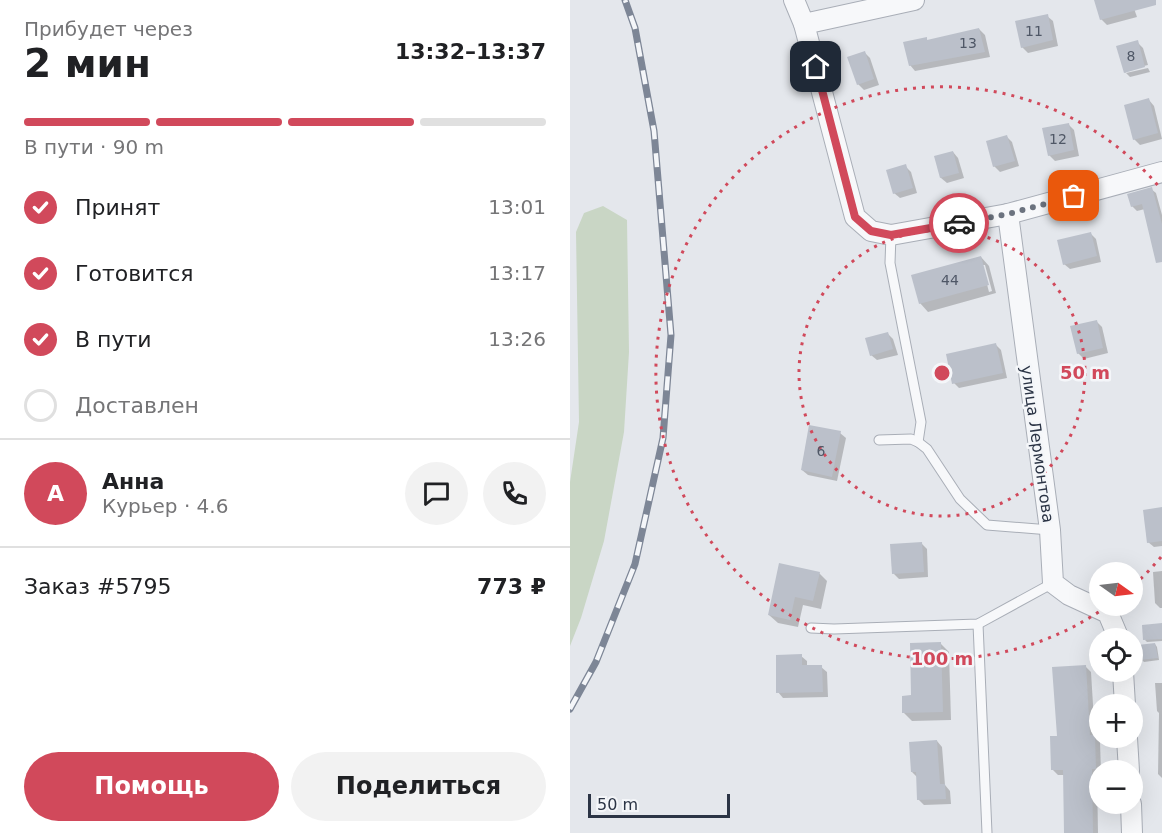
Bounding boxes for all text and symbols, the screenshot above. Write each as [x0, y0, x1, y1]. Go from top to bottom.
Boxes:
text: Прибудет через [24, 17, 193, 41]
house number: 11 [1025, 23, 1043, 39]
house number: 13 [959, 35, 977, 51]
text: 13:32–13:37 [395, 39, 546, 64]
text: 2 мин [24, 41, 151, 86]
pin [790, 41, 841, 92]
house number: 8 [1127, 48, 1135, 64]
icon: home [799, 50, 832, 83]
house number: 12 [1049, 131, 1067, 147]
text: В пути · 90 m [24, 135, 164, 159]
pin [1048, 170, 1099, 221]
icon: bag [1057, 179, 1090, 212]
icon: check [24, 191, 57, 224]
courier [929, 193, 989, 253]
text: Принят [75, 195, 160, 220]
text: 13:01 [488, 195, 546, 219]
icon: car [943, 207, 976, 240]
icon: check [24, 257, 57, 290]
text: Готовится [75, 261, 194, 286]
text: 13:17 [488, 261, 546, 285]
house number: 44 [941, 272, 959, 288]
icon: check [24, 323, 57, 356]
text: В пути [75, 327, 152, 352]
text: 13:26 [488, 327, 546, 351]
text: 50 m [1060, 362, 1110, 383]
centre of rings [932, 363, 952, 383]
street label: улица Лермонтова [1017, 364, 1058, 524]
text: Доставлен [75, 393, 199, 418]
house number: 6 [817, 443, 826, 459]
button: chat [405, 462, 468, 525]
button: phone [483, 462, 546, 525]
text: Анна [102, 469, 164, 494]
text: А [47, 481, 64, 506]
text: Курьер · 4.6 [102, 494, 228, 518]
north arrow [1089, 562, 1143, 616]
map controls [1089, 562, 1143, 814]
text: Заказ #5795 [24, 574, 171, 599]
text: 773 ₽ [477, 574, 546, 599]
button: locate [1089, 628, 1143, 682]
text: 100 m [911, 648, 973, 669]
button: + [1089, 694, 1143, 748]
button: Помощь [24, 752, 279, 821]
button: Поделиться [291, 752, 546, 821]
button: − [1089, 760, 1143, 814]
scale bar [588, 791, 730, 818]
text: 50 m [597, 795, 638, 814]

